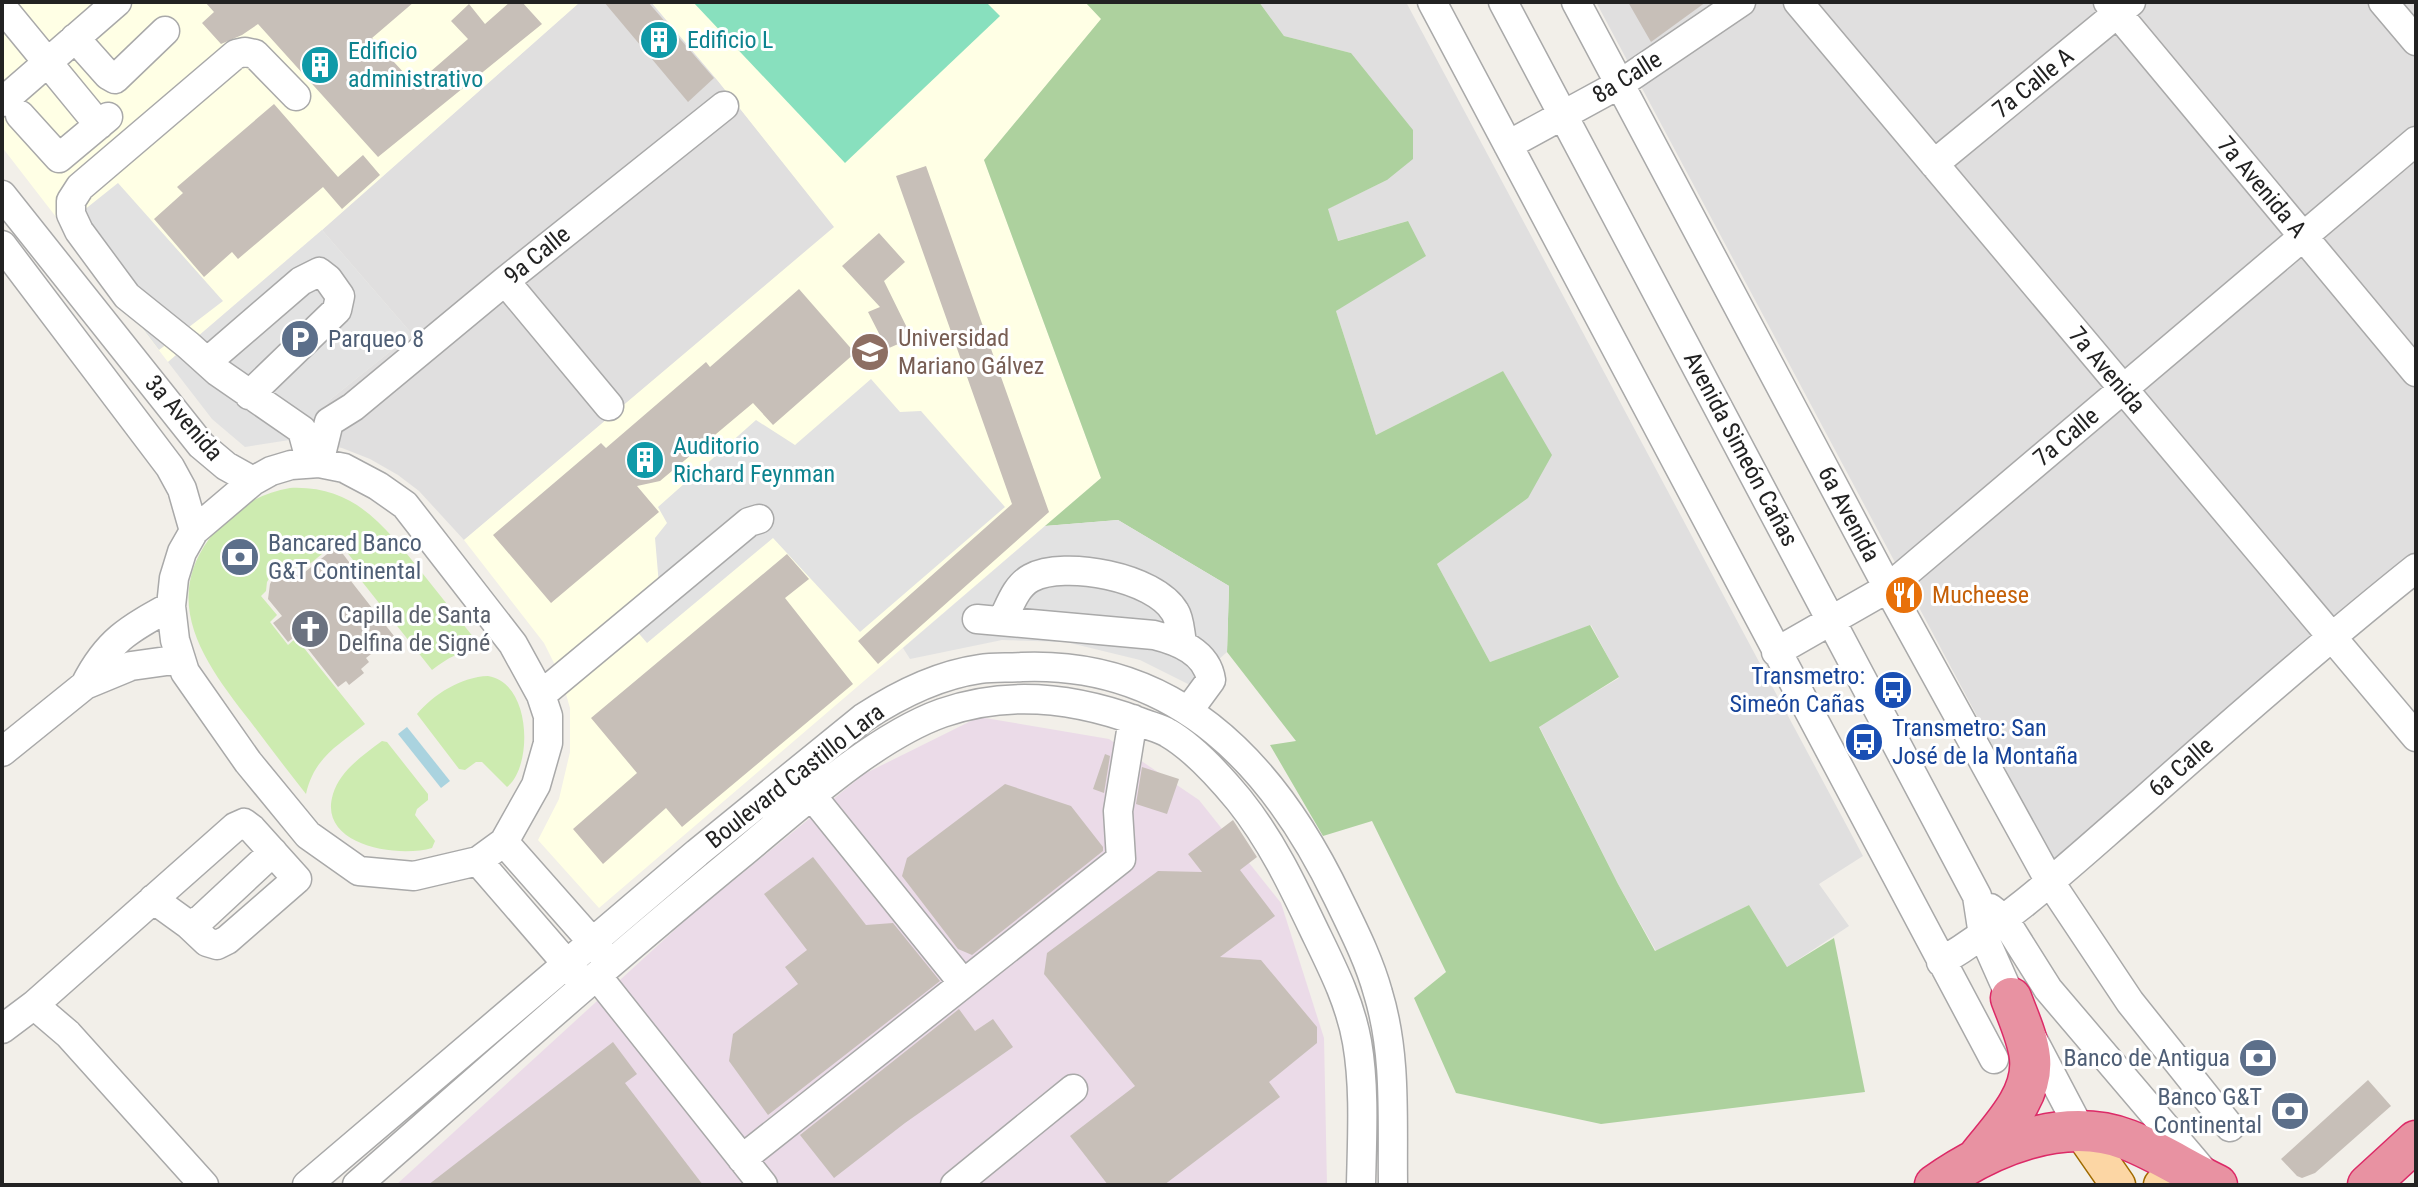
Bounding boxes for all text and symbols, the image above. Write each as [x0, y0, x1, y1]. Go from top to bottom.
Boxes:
building icon: Edificio L [638, 19, 680, 61]
place label: Edificio L [687, 26, 773, 54]
place label: Edificio administrativo [348, 37, 483, 93]
street label: 7a Calle A [1987, 42, 2079, 124]
building icon: Edificio administrativo [299, 44, 341, 86]
street label: 8a Calle [1587, 45, 1667, 109]
street label: 7a Avenida A [2212, 131, 2312, 243]
street label: 9a Calle [499, 220, 575, 290]
parking icon: Parqueo 8 [279, 318, 321, 360]
street label: 7a Avenida [2063, 321, 2151, 419]
place label: Universidad Mariano Gálvez [898, 324, 1044, 380]
place label: Parqueo 8 [328, 325, 424, 353]
school or university icon: Universidad Mariano Gálvez [849, 331, 891, 373]
street label: Avenida Simeón Cañas [1678, 347, 1804, 551]
street label: 3a Avenida [139, 370, 229, 466]
street label: 7a Calle [2028, 402, 2104, 472]
place label: Auditorio Richard Feynman [673, 432, 835, 488]
building icon: Auditorio Richard Feynman [624, 439, 666, 481]
street label: 6a Avenida [1812, 462, 1886, 566]
place label: Bancared Banco G&T Continental [268, 529, 422, 585]
bank icon: Bancared Banco G&T Continental [219, 536, 261, 578]
restaurant icon: Mucheese [1883, 574, 1925, 616]
place label: Mucheese [1932, 581, 2029, 609]
place label: Capilla de Santa Delfina de Signé [338, 601, 491, 657]
church icon: Capilla de Santa Delfina de Signé [289, 608, 331, 650]
place label: Transmetro: Simeón Cañas [1729, 662, 1865, 718]
bus stop icon: Transmetro: Simeón Cañas [1872, 669, 1914, 711]
street label: Boulevard Castillo Lara [701, 698, 889, 854]
place label: Transmetro: San José de la Montaña [1892, 714, 2078, 770]
bus stop icon: Transmetro: San José de la Montaña [1843, 721, 1885, 763]
street label: 6a Calle [2143, 731, 2219, 803]
bank icon: Banco de Antigua [2237, 1037, 2279, 1079]
place label: Banco de Antigua [2063, 1044, 2230, 1072]
place label: Banco G&T Continental [2154, 1083, 2262, 1139]
bank icon: Banco G&T Continental [2269, 1090, 2311, 1132]

